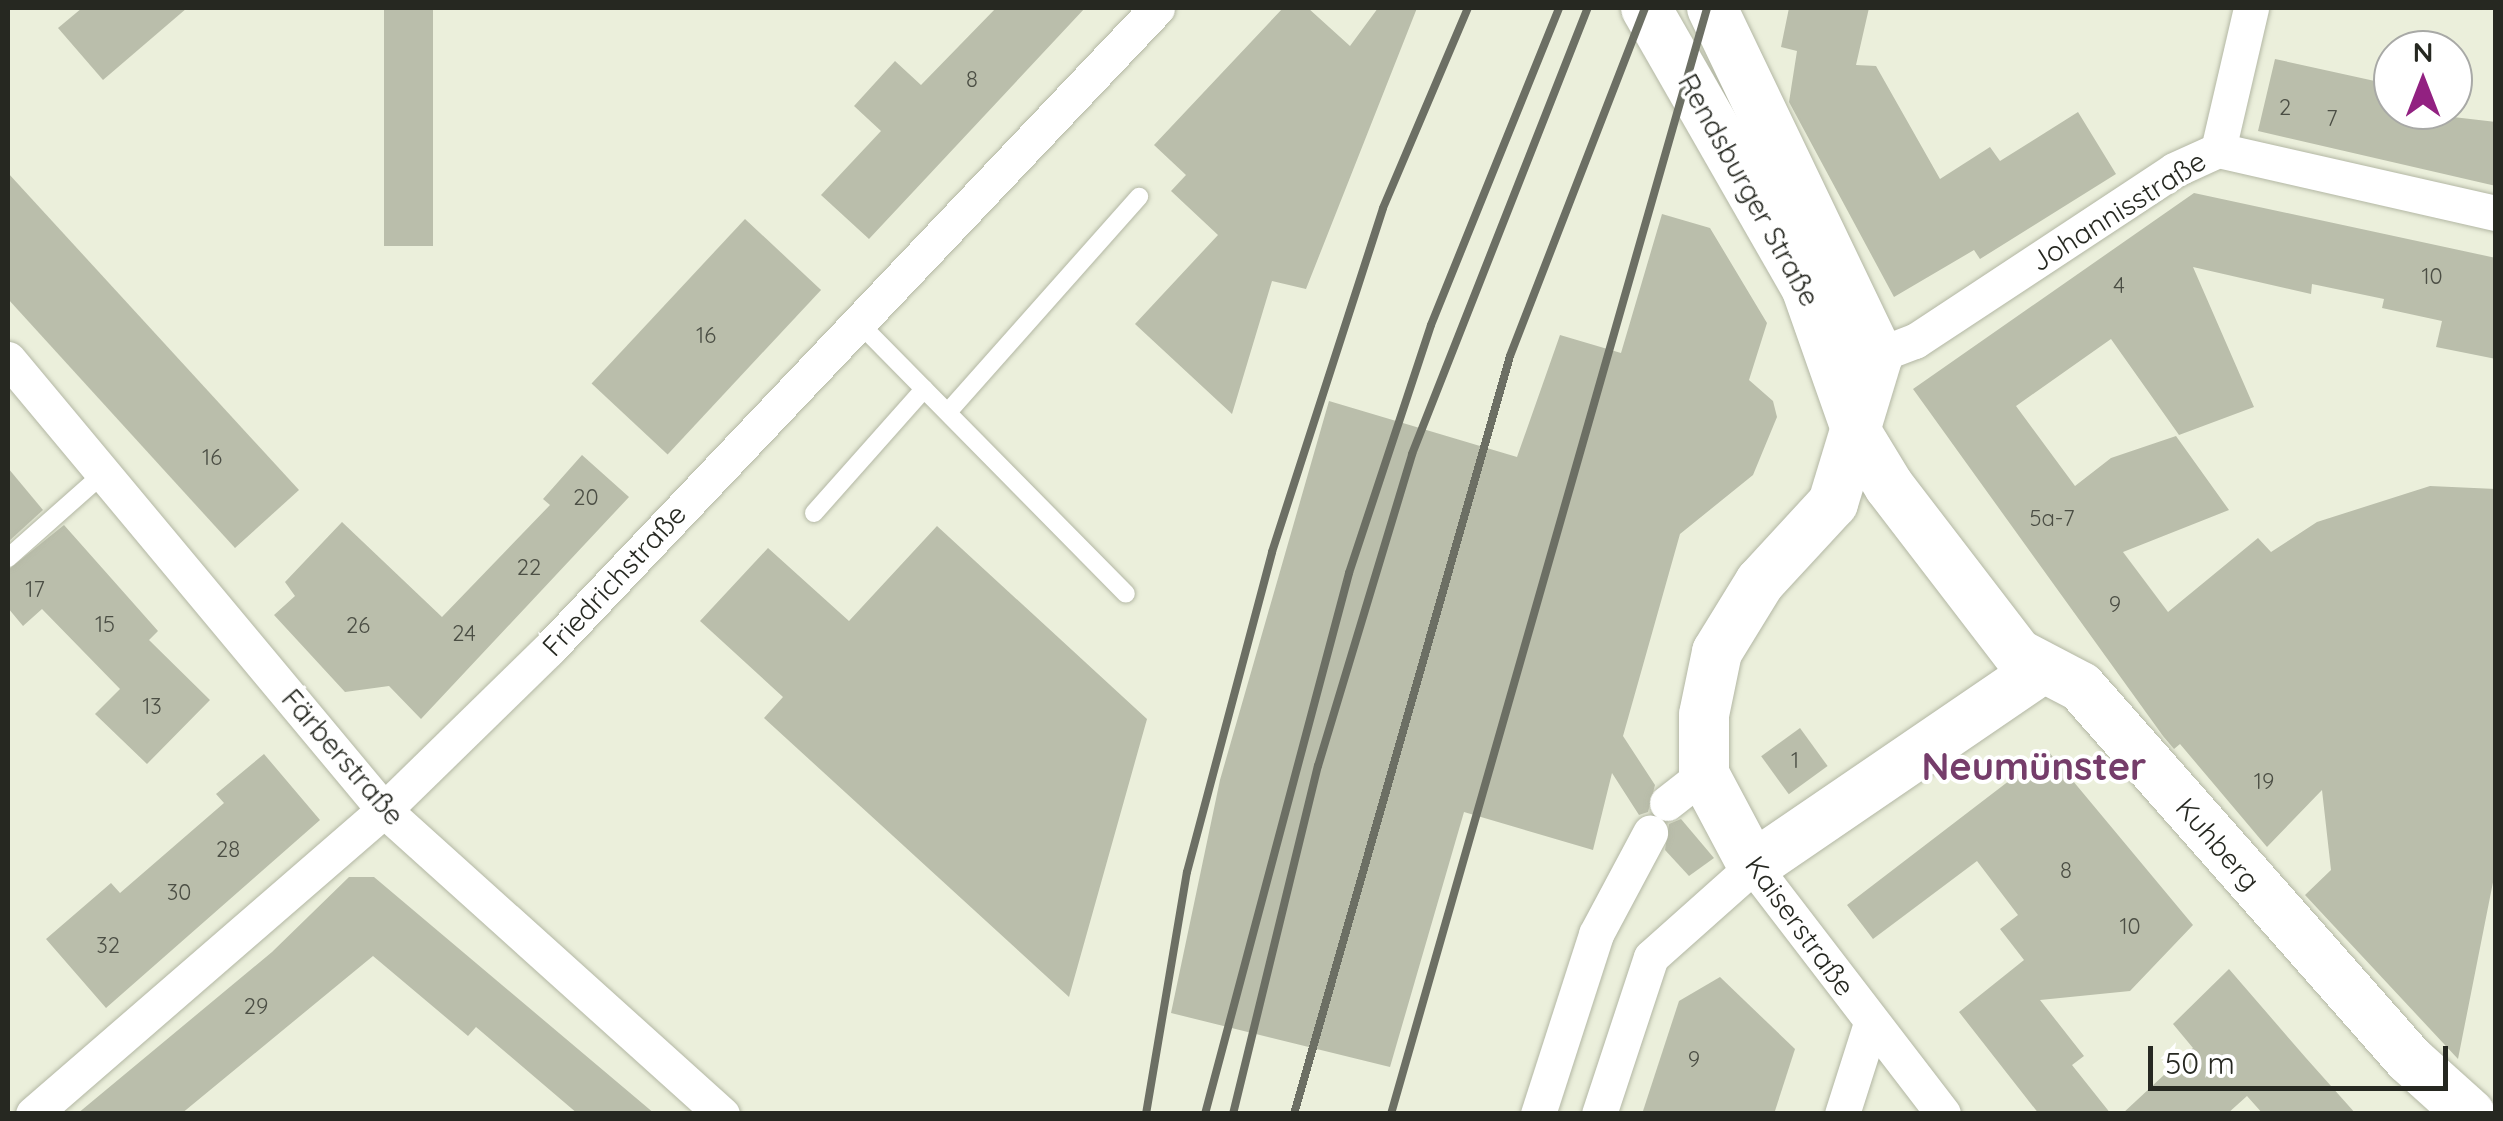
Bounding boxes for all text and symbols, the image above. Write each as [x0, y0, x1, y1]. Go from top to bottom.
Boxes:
north arrow [2373, 30, 2473, 130]
text: N [2413, 34, 2433, 69]
house number: 8 [966, 67, 978, 93]
street label: Rendsburger Straße [1671, 68, 1827, 312]
house number: 2 [2279, 95, 2291, 121]
house number: 7 [2326, 106, 2338, 132]
street label: Johannisstraße [2024, 144, 2212, 278]
house number: 10 [2421, 264, 2443, 290]
house number: 4 [2113, 273, 2125, 299]
house number: 16 [696, 323, 716, 349]
house number: 16 [202, 445, 222, 471]
house number: 20 [573, 485, 599, 511]
street label: Friedrichstraße [535, 497, 693, 663]
house number: 5a-7 [2029, 506, 2075, 532]
house number: 22 [517, 555, 541, 581]
house number: 17 [25, 577, 45, 603]
house number: 9 [2109, 592, 2121, 618]
house number: 15 [95, 612, 115, 638]
house number: 26 [346, 613, 370, 639]
house number: 24 [452, 621, 476, 647]
street label: Färberstraße [275, 682, 411, 832]
house number: 13 [142, 694, 162, 720]
district label: Neumünster [1921, 744, 2147, 790]
house number: 1 [1791, 748, 1799, 774]
house number: 19 [2254, 769, 2274, 795]
street label: Kuhberg [2169, 791, 2267, 897]
house number: 28 [216, 837, 240, 863]
street label: Kaiserstraße [1738, 850, 1862, 1002]
house number: 8 [2060, 858, 2072, 884]
house number: 30 [167, 880, 191, 906]
house number: 10 [2119, 914, 2141, 940]
house number: 32 [96, 933, 120, 959]
house number: 29 [244, 994, 268, 1020]
scale bar [2153, 1026, 2453, 1088]
text: 50 m [2165, 1044, 2235, 1082]
house number: 9 [1688, 1047, 1700, 1073]

